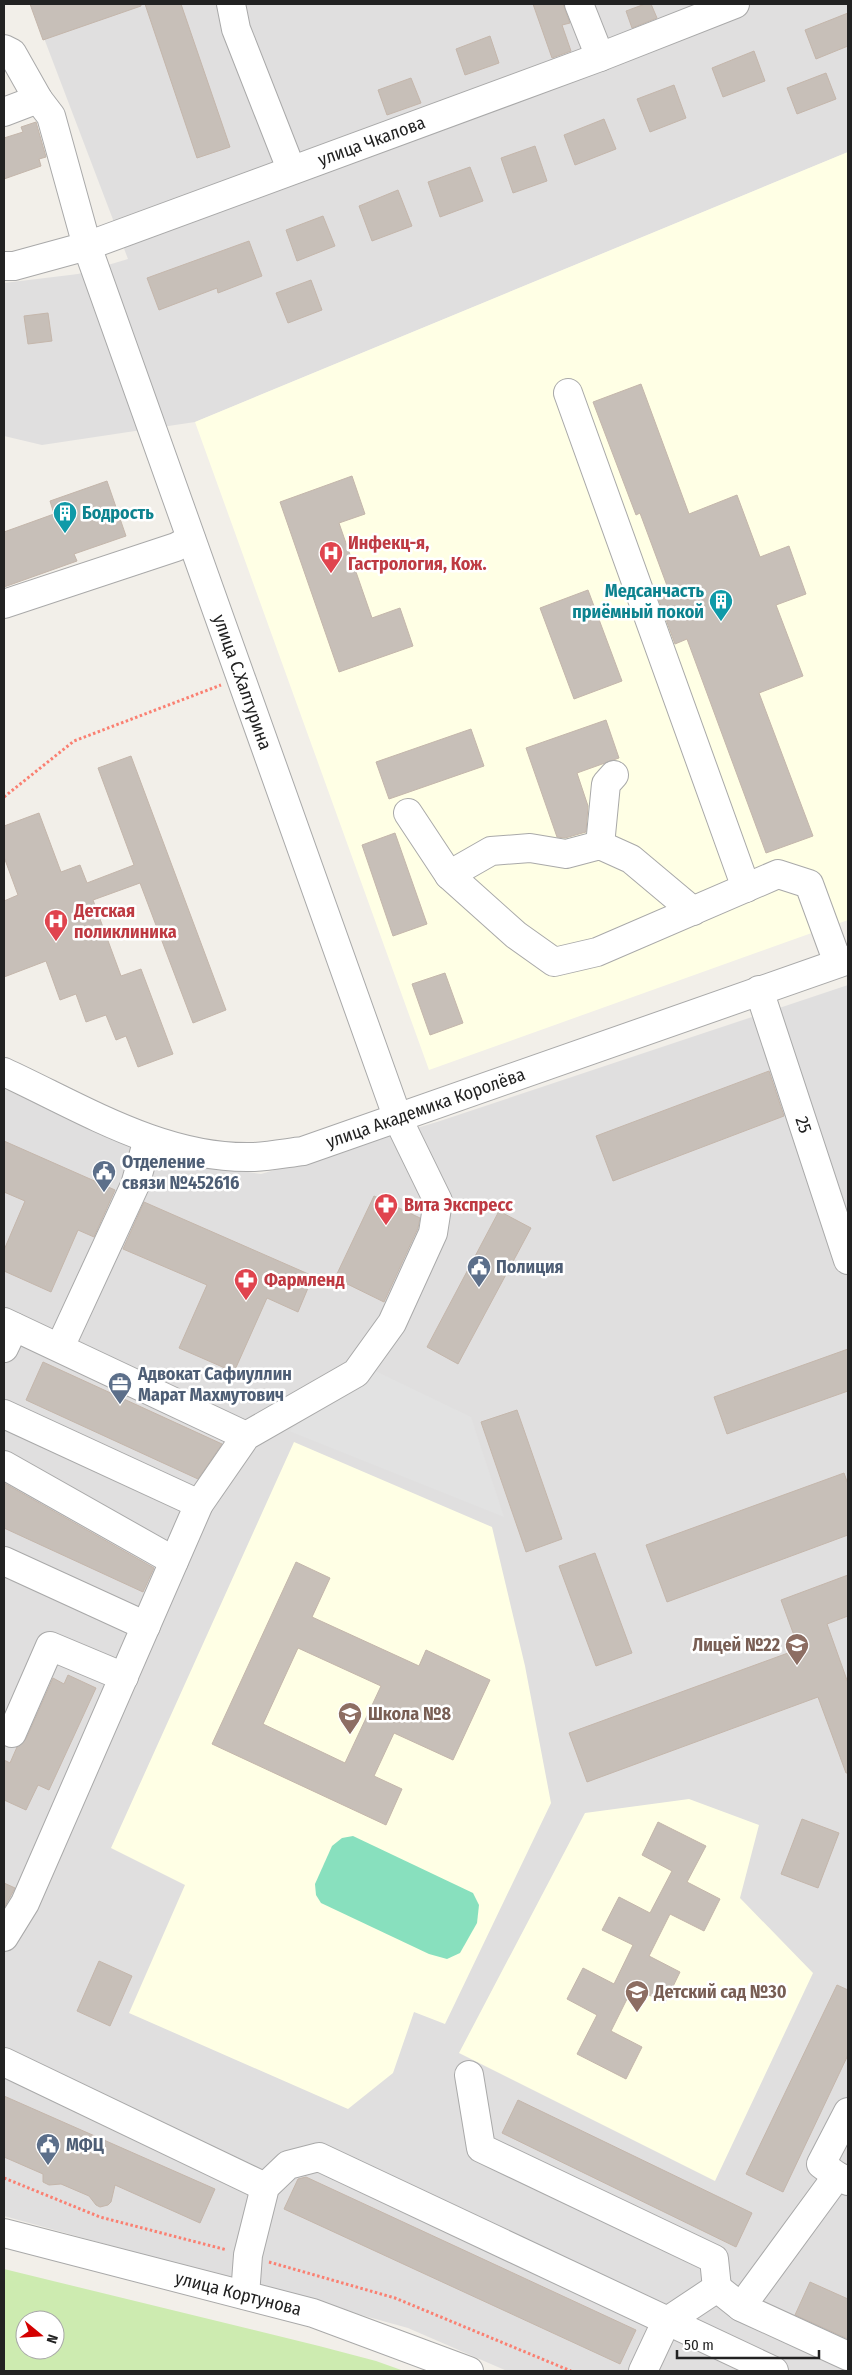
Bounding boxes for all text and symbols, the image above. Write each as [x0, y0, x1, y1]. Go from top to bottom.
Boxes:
street label: улица Чкалова [315, 111, 428, 171]
building icon: Бодрость [52, 500, 78, 534]
place label: Бодрость [82, 502, 154, 524]
place label: Инфекц-я, Гастрология, Кож. [348, 532, 487, 575]
hospital icon: Инфекц-я, Гастрология, Кож. [318, 540, 344, 574]
place label: Медсанчасть приёмный покой [572, 580, 704, 623]
building icon: Медсанчасть приёмный покой [708, 588, 734, 622]
street label: улица С.Халтурина [208, 611, 277, 753]
place label: Детская поликлиника [73, 900, 177, 943]
hospital icon: Детская поликлиника [43, 908, 69, 942]
street label: улица Академика Королёва [323, 1063, 528, 1153]
street label: 25 [790, 1114, 816, 1136]
place label: Отделение связи №452616 [122, 1151, 239, 1194]
public building icon: Отделение связи №452616 [91, 1159, 117, 1193]
pharmacy icon: Вита Экспресс [373, 1192, 399, 1226]
place label: Вита Экспресс [404, 1194, 513, 1216]
public building icon: Полиция [466, 1254, 492, 1288]
place label: Полиция [496, 1256, 564, 1278]
pharmacy icon: Фармленд [233, 1267, 259, 1301]
place label: Фармленд [264, 1269, 345, 1291]
place label: Адвокат Сафиуллин Марат Махмутович [137, 1363, 292, 1406]
office icon: Адвокат Сафиуллин Марат Махмутович [107, 1371, 133, 1405]
school or university icon: Лицей №22 [784, 1632, 810, 1666]
place label: Лицей №22 [693, 1634, 780, 1656]
school or university icon: Школа №8 [337, 1701, 363, 1735]
place label: Школа №8 [368, 1703, 451, 1725]
school or university icon: Детский сад №30 [624, 1979, 650, 2013]
place label: Детский сад №30 [653, 1981, 787, 2003]
public building icon: МФЦ [35, 2132, 61, 2166]
place label: МФЦ [66, 2134, 105, 2156]
street label: улица Кортунова [173, 2267, 304, 2321]
north arrow [15, 2310, 65, 2360]
scale bar [677, 2328, 820, 2360]
text: N [43, 2332, 61, 2345]
text: 50 m [684, 2336, 714, 2354]

